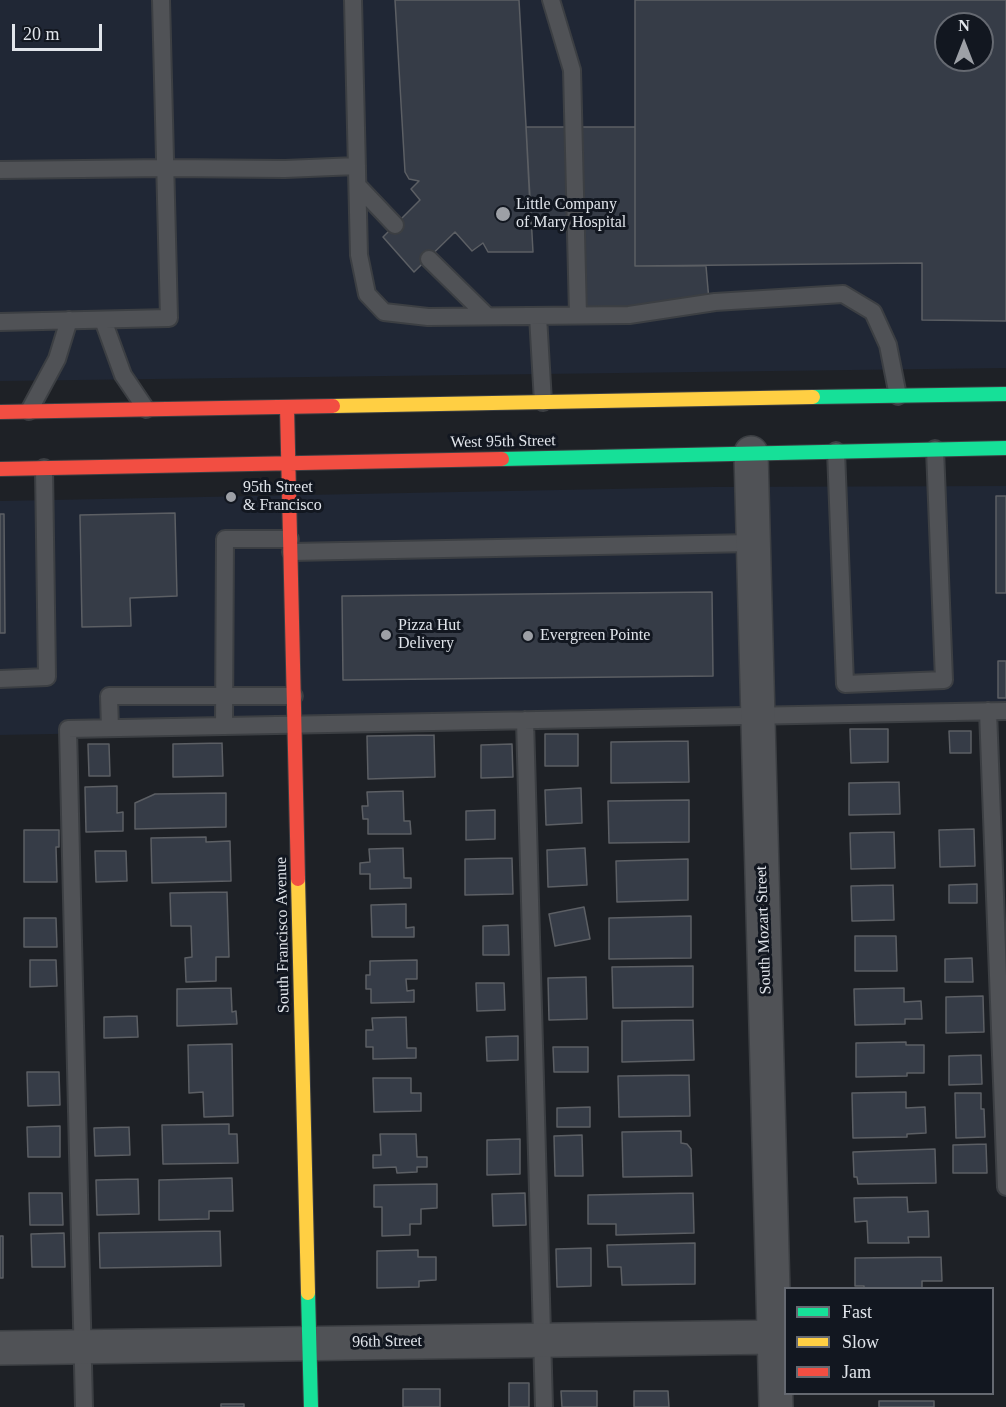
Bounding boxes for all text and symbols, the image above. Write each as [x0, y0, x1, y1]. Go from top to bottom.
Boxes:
scale bar [15, 12, 105, 50]
north arrow [934, 12, 994, 72]
text: N [958, 17, 970, 34]
text: 20 m [23, 24, 60, 44]
place label: Little Company of Mary Hospital [516, 195, 626, 233]
marker: Little Company of Mary Hospital [494, 205, 512, 223]
street label: West 95th Street [450, 431, 556, 453]
place label: 95th Street & Francisco [243, 478, 322, 516]
marker: 95th Street & Francisco [224, 490, 238, 504]
place label: Pizza Hut Delivery [398, 616, 461, 654]
place label: Evergreen Pointe [540, 626, 650, 646]
marker: Pizza Hut Delivery [379, 628, 393, 642]
marker: Evergreen Pointe [521, 629, 535, 643]
street label: South Francisco Avenue [272, 857, 294, 1013]
street label: South Mozart Street [752, 865, 776, 995]
legend [784, 1287, 994, 1395]
text: Fast [842, 1302, 872, 1322]
street label: 96th Street [352, 1332, 422, 1352]
text: Slow [842, 1332, 879, 1352]
text: Jam [842, 1362, 871, 1382]

